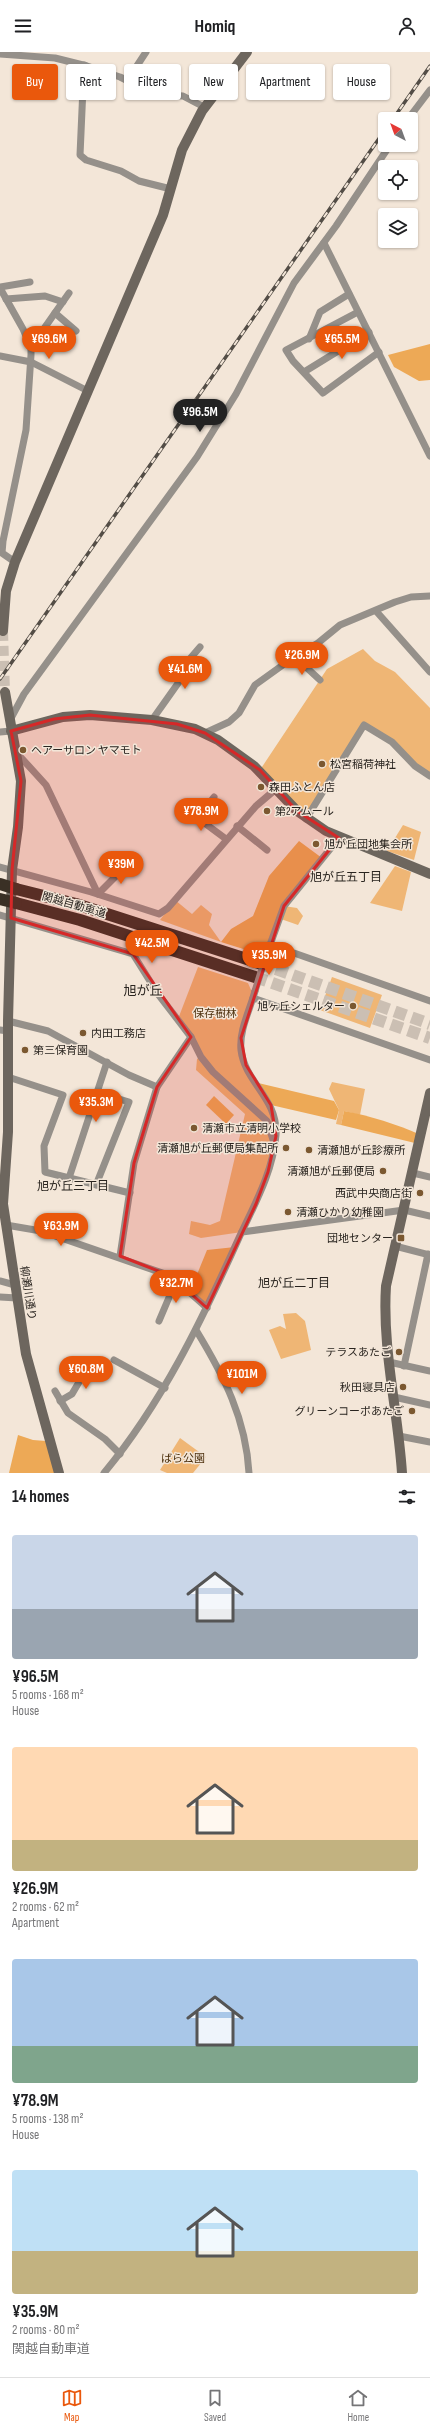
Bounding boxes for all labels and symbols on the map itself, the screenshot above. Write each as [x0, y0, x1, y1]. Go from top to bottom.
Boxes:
north arrow [378, 112, 418, 152]
pin: ¥69.6M [16, 326, 82, 360]
pin: ¥65.5M [309, 326, 375, 360]
pin: ¥96.5M [167, 399, 233, 433]
pin: ¥26.9M [269, 642, 335, 676]
pin: ¥41.6M [152, 656, 218, 690]
place label: ヘアーサロン ヤマモト [31, 744, 142, 757]
marker: ヘアーサロン ヤマモト [18, 745, 28, 755]
place label: 松宮稲荷神社 [330, 758, 396, 771]
marker: 松宮稲荷神社 [317, 759, 327, 769]
place label: 森田ふとん店 [269, 781, 335, 794]
marker: 森田ふとん店 [256, 782, 266, 792]
pin: ¥78.9M [168, 798, 234, 832]
place label: 第2アムール [275, 805, 334, 818]
marker: 第2アムール [262, 806, 272, 816]
place label: 旭が丘団地集会所 [324, 838, 413, 851]
marker: 旭が丘団地集会所 [311, 839, 321, 849]
pin: ¥39M [97, 851, 145, 885]
district label: 旭が丘五丁目 [310, 870, 382, 885]
street label: 関越自動車道 [40, 890, 108, 920]
pin: ¥42.5M [119, 930, 185, 964]
pin: ¥35.9M [236, 942, 302, 976]
district label: 旭が丘 [123, 983, 163, 999]
place label: 旭ヶ丘シェルター [257, 1000, 345, 1013]
marker: 旭ヶ丘シェルター [348, 1001, 358, 1011]
park label: 保存樹林 [193, 1007, 237, 1020]
place label: 内田工務店 [91, 1027, 146, 1040]
marker: 内田工務店 [78, 1028, 88, 1038]
place label: 第三保育園 [33, 1044, 88, 1057]
marker: 第三保育園 [20, 1045, 30, 1055]
pin: ¥35.3M [63, 1089, 129, 1123]
place label: 清瀬市立清明小学校 [202, 1122, 301, 1135]
marker: 清瀬市立清明小学校 [189, 1123, 199, 1133]
place label: 清瀬旭が丘郵便局集配所 [157, 1142, 279, 1155]
marker: 清瀬旭が丘郵便局集配所 [281, 1143, 291, 1153]
place label: 清瀬旭が丘診療所 [317, 1144, 406, 1157]
marker: 清瀬旭が丘診療所 [304, 1145, 314, 1155]
place label: 清瀬旭が丘郵便局 [287, 1165, 375, 1178]
marker: 清瀬旭が丘郵便局 [378, 1166, 388, 1176]
district label: 旭が丘三丁目 [37, 1179, 109, 1194]
place label: 西武中央商店街 [335, 1187, 412, 1200]
marker: 西武中央商店街 [415, 1188, 425, 1198]
place label: 清瀬ひかり幼稚園 [296, 1206, 384, 1219]
marker: 清瀬ひかり幼稚園 [283, 1207, 293, 1217]
pin: ¥63.9M [28, 1213, 94, 1247]
place label: 団地センター [327, 1232, 393, 1245]
marker: 団地センター [396, 1233, 406, 1243]
street label: 柳瀬川通り [17, 1265, 39, 1321]
pin: ¥32.7M [143, 1270, 209, 1304]
district label: 旭が丘二丁目 [258, 1276, 330, 1291]
place label: テラスあたご [325, 1346, 391, 1359]
marker: テラスあたご [394, 1347, 404, 1357]
pin: ¥60.8M [53, 1356, 119, 1390]
pin: ¥101M [214, 1361, 270, 1395]
place label: 秋田寝具店 [340, 1381, 395, 1394]
marker: 秋田寝具店 [398, 1382, 408, 1392]
place label: グリーンコーポあたご [295, 1405, 404, 1418]
marker: グリーンコーポあたご [407, 1406, 417, 1416]
park label: ばら公園 [161, 1452, 205, 1465]

